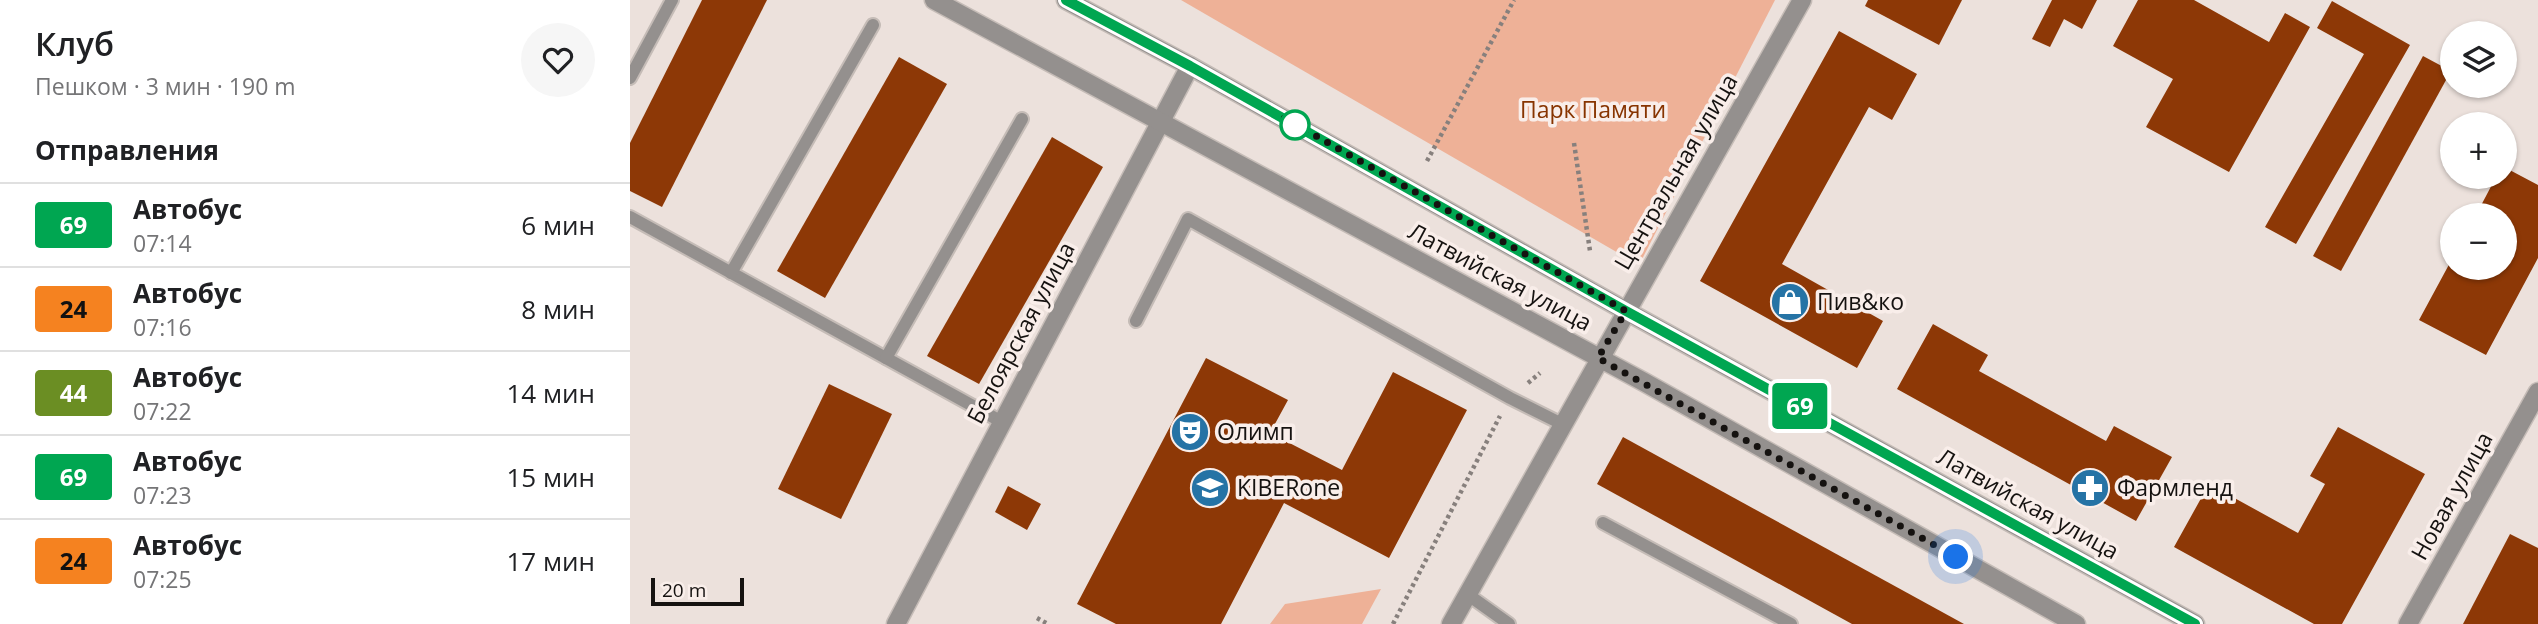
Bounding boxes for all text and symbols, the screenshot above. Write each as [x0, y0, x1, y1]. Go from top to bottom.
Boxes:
text: Клуб [35, 21, 114, 66]
map controls [2440, 21, 2517, 280]
button: layers [2440, 21, 2517, 98]
button: heart [521, 23, 595, 97]
street label: Центральная улица [1606, 68, 1744, 275]
text: Пешком · 3 мин · 190 m [35, 70, 296, 102]
park label: Парк Памяти [1520, 93, 1666, 125]
unlabelled marker [1280, 110, 1310, 140]
button: + [2440, 112, 2517, 189]
text: Отправления [35, 132, 219, 168]
text: Автобус [133, 191, 242, 227]
button: − [2440, 203, 2517, 280]
text: 6 мин [521, 207, 595, 243]
text: 69 [60, 208, 87, 241]
street label: Латвийская улица [1403, 214, 1598, 338]
text: 07:14 [133, 227, 192, 259]
street label: Белоярская улица [959, 236, 1082, 429]
text: Автобус [133, 275, 242, 311]
shop icon: Пив&ко [1769, 281, 1811, 323]
place label: Пив&ко [1817, 285, 1904, 317]
text: 8 мин [521, 291, 595, 327]
text: 24 [60, 292, 87, 325]
text: 07:16 [133, 311, 192, 343]
text: Автобус [133, 359, 242, 395]
text: 14 мин [506, 375, 595, 411]
text: 44 [60, 376, 87, 409]
line badge: 69 [1768, 383, 1832, 429]
text: 69 [1786, 389, 1814, 422]
text: 07:22 [133, 395, 192, 427]
theatre icon: Олимп [1169, 411, 1211, 453]
place label: Олимп [1217, 415, 1294, 447]
street label: Новая улица [2403, 426, 2500, 565]
street label: Латвийская улица [1932, 440, 2125, 566]
text: Автобус [133, 443, 242, 479]
text: 15 мин [506, 459, 595, 495]
text: 69 [60, 460, 87, 493]
school or university icon: KIBERone [1189, 467, 1231, 509]
pharmacy icon: Фармленд [2069, 467, 2111, 509]
place label: KIBERone [1237, 471, 1340, 503]
place label: Фармленд [2117, 471, 2233, 503]
text: 07:23 [133, 479, 192, 511]
text: Автобус [133, 527, 242, 563]
your location [1938, 539, 1973, 574]
text: 17 мин [506, 543, 595, 579]
text: 24 [60, 544, 87, 577]
text: 07:25 [133, 563, 192, 595]
scale bar [651, 575, 744, 607]
text: 20 m [662, 577, 706, 603]

